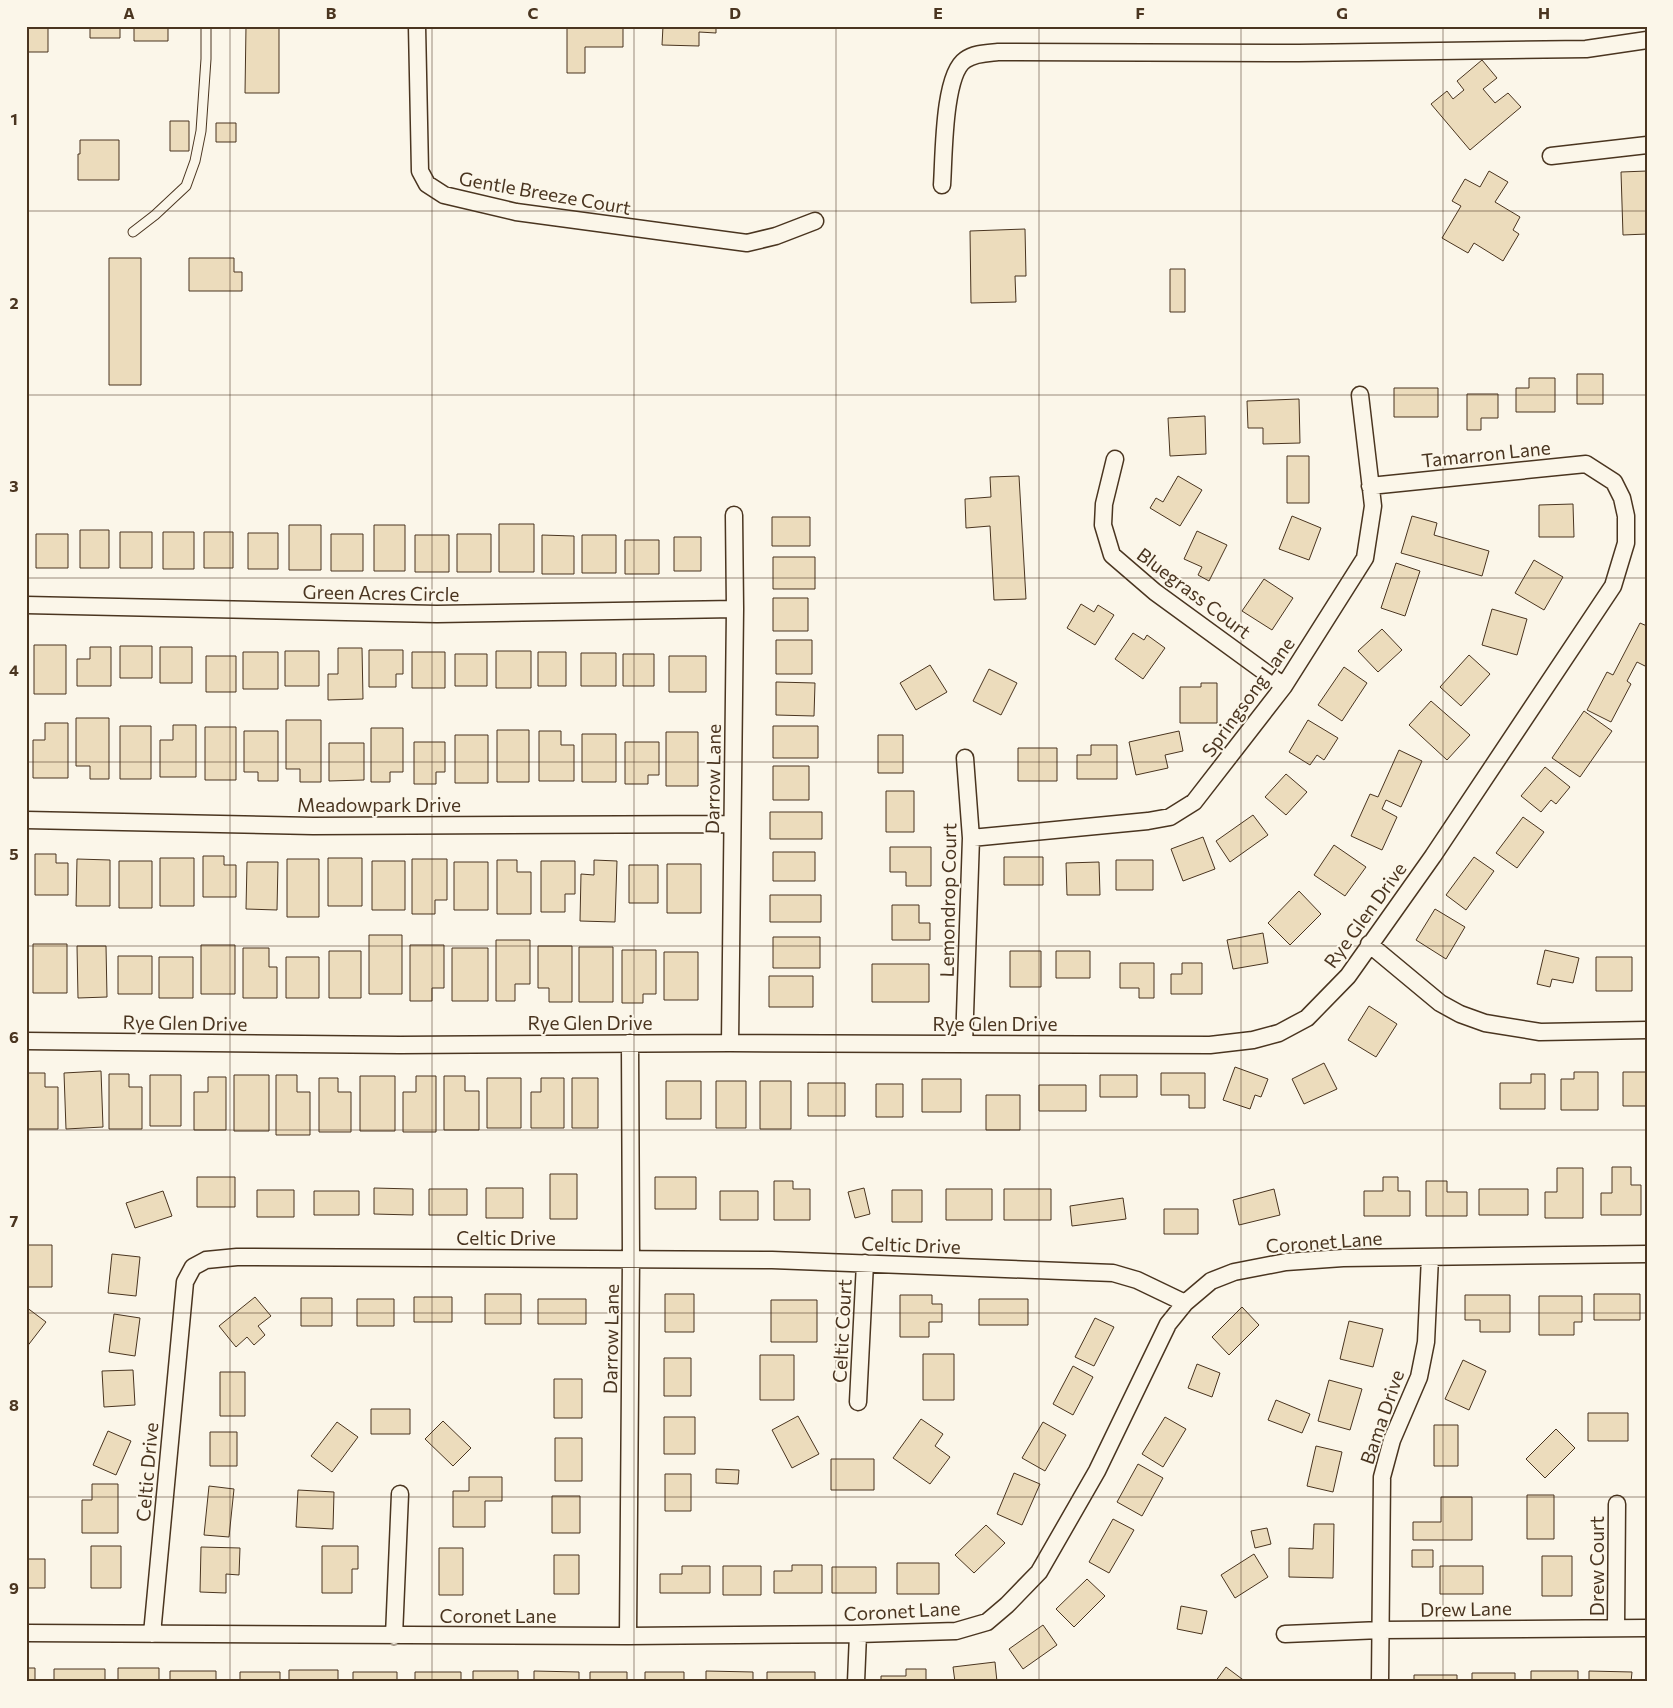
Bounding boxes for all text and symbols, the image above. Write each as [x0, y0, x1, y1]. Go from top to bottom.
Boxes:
text: A [123, 3, 135, 22]
text: B [326, 3, 337, 22]
text: C [528, 3, 539, 22]
text: D [729, 3, 741, 22]
text: E [933, 3, 943, 22]
text: F [1135, 3, 1145, 22]
text: G [1336, 3, 1348, 22]
text: H [1538, 3, 1550, 22]
text: 1 [10, 109, 18, 128]
street label: Gentle Breeze Court [457, 166, 633, 219]
text: 2 [9, 293, 19, 312]
street label: Tamarron Lane [1420, 435, 1552, 472]
text: 3 [9, 476, 19, 495]
street label: Bluegrass Court [1133, 542, 1256, 643]
street label: Green Acres Circle [302, 580, 460, 605]
street label: Springsong Lane [1196, 632, 1299, 761]
text: 4 [9, 660, 19, 679]
street label: Darrow Lane [700, 724, 725, 834]
street label: Meadowpark Drive [297, 793, 461, 816]
street label: Lemondrop Court [935, 822, 960, 977]
text: 5 [9, 844, 19, 863]
street label: Rye Glen Drive [1319, 857, 1411, 972]
street label: Rye Glen Drive [122, 1010, 248, 1035]
street label: Rye Glen Drive [528, 1011, 652, 1034]
street label: Rye Glen Drive [933, 1012, 1057, 1035]
text: 6 [9, 1027, 19, 1046]
text: 7 [10, 1211, 19, 1230]
street label: Celtic Drive [456, 1226, 556, 1249]
street label: Coronet Lane [1265, 1226, 1383, 1257]
street label: Celtic Drive [861, 1231, 961, 1258]
street label: Celtic Court [827, 1278, 856, 1383]
street label: Darrow Lane [598, 1284, 623, 1394]
street label: Bama Drive [1355, 1367, 1408, 1467]
text: 8 [9, 1395, 19, 1414]
street label: Celtic Drive [131, 1421, 162, 1523]
street label: Drew Court [1585, 1516, 1608, 1616]
text: 9 [9, 1578, 19, 1597]
street label: Coronet Lane [843, 1596, 961, 1625]
street label: Drew Lane [1420, 1596, 1512, 1621]
street label: Coronet Lane [440, 1604, 556, 1627]

